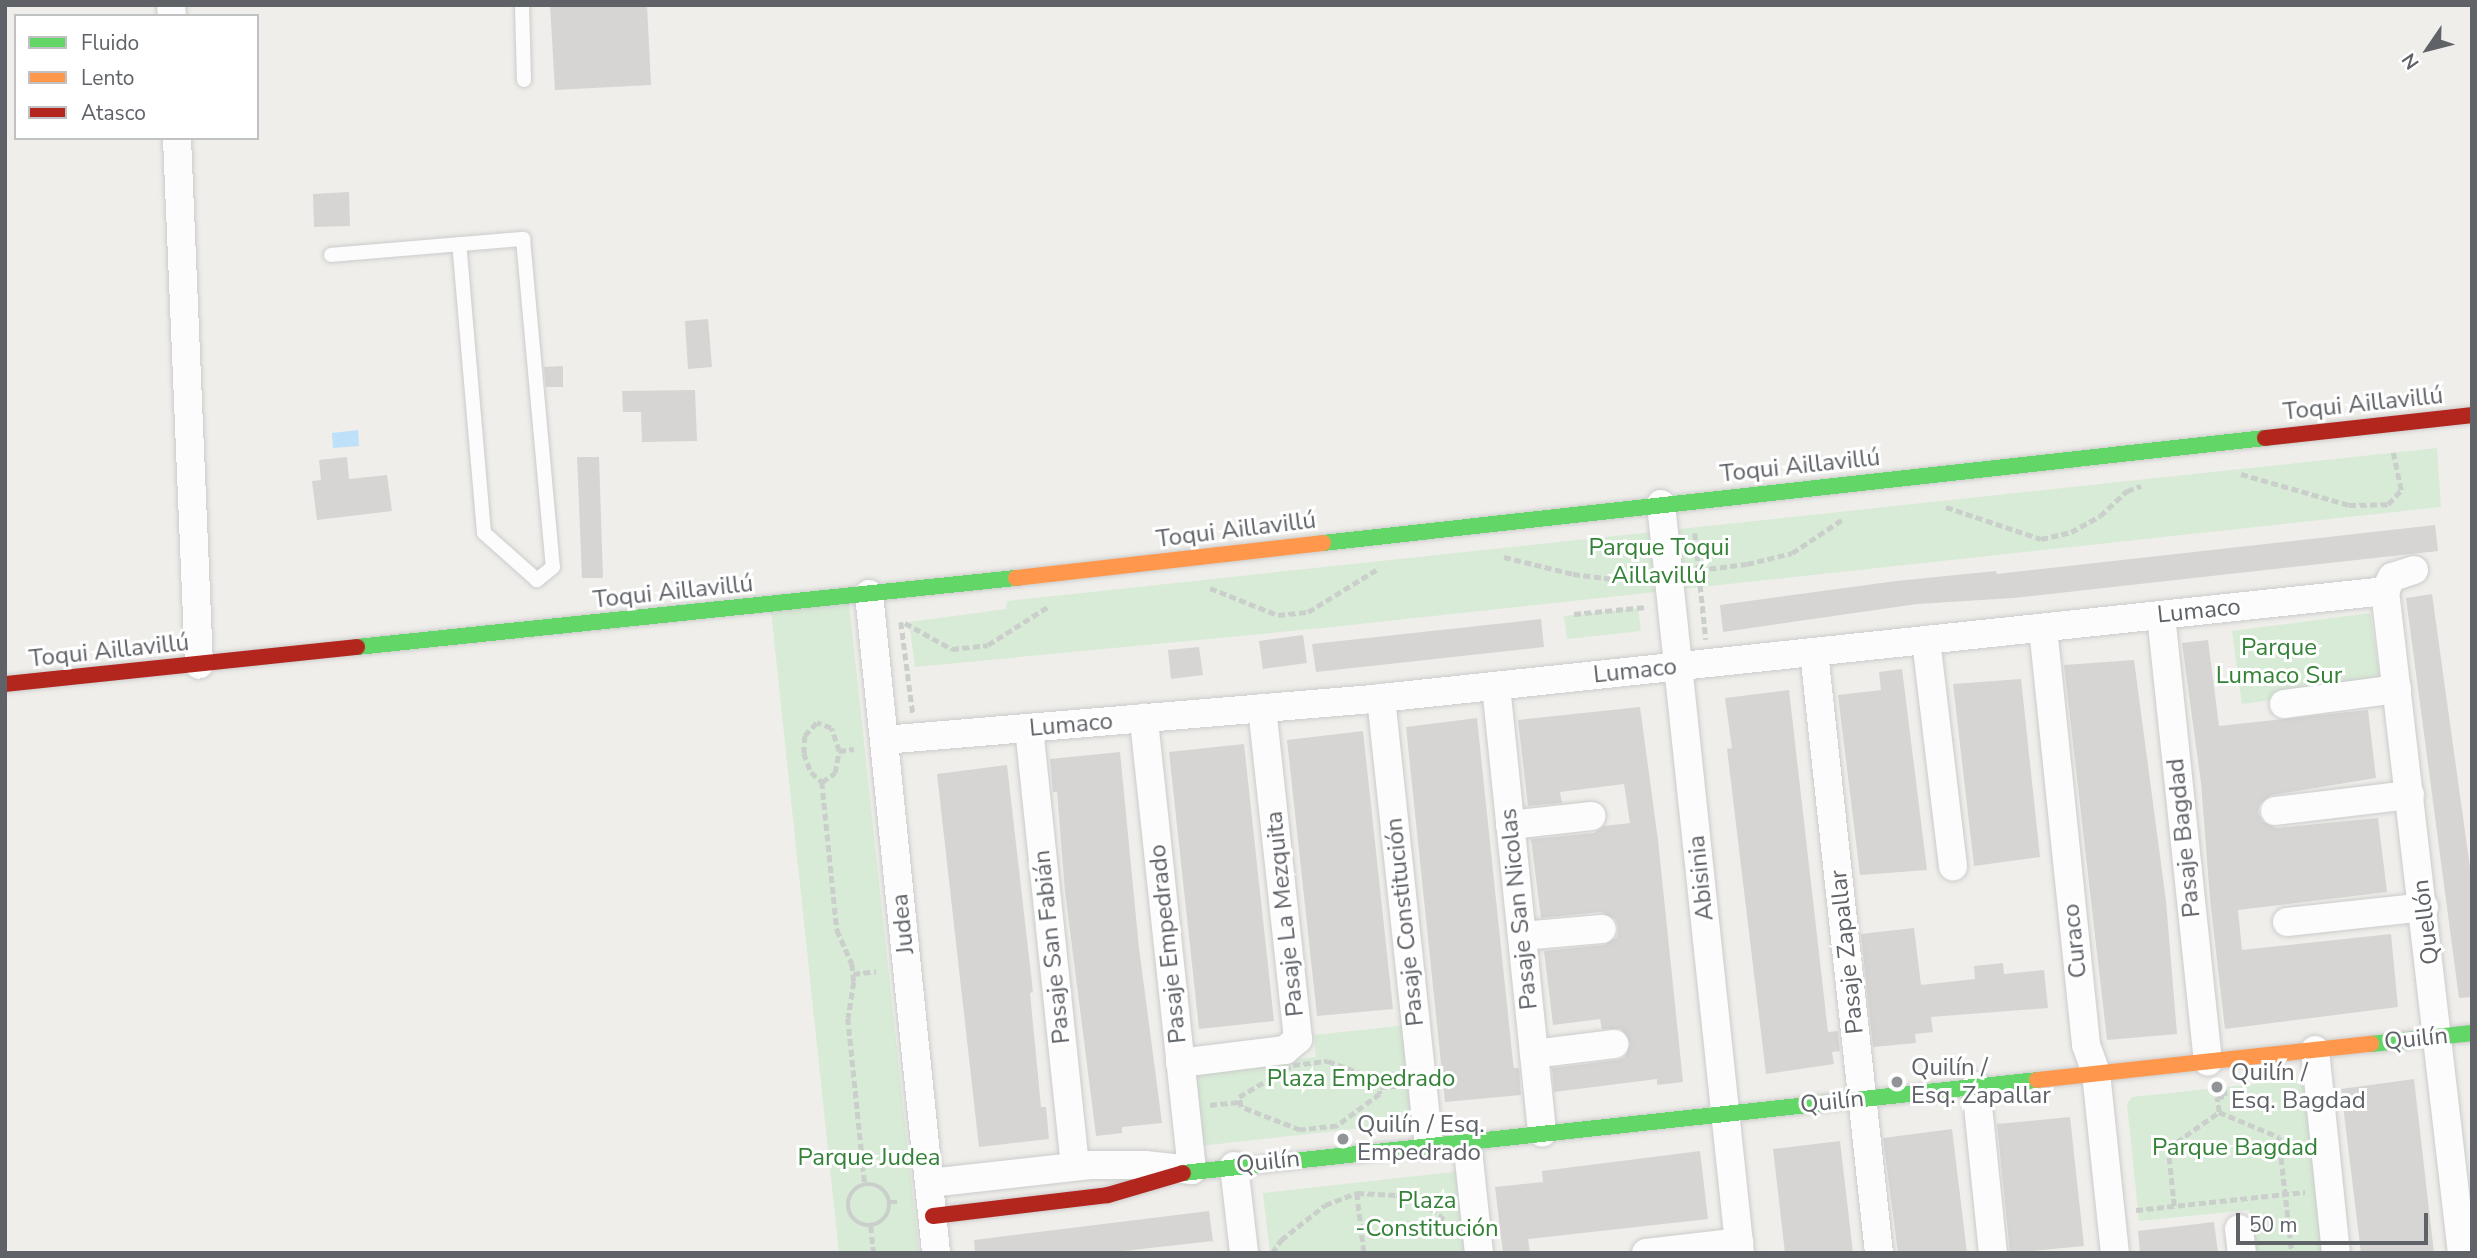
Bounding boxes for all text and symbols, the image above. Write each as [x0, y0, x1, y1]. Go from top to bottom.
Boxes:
legend [14, 14, 259, 140]
north arrow [2393, 14, 2463, 84]
text: Fluido [81, 29, 139, 57]
text: N [2396, 48, 2426, 74]
text: Lento [81, 64, 134, 92]
text: Atasco [81, 99, 146, 127]
street label: Toqui Aillavillú [2282, 381, 2444, 427]
street label: Toqui Aillavillú [1719, 443, 1881, 489]
street label: Toqui Aillavillú [1155, 506, 1317, 554]
park label: Parque Toqui Aillavillú [1588, 534, 1730, 590]
street label: Toqui Aillavillú [592, 569, 754, 615]
street label: Lumaco [2156, 592, 2242, 630]
street label: Toqui Aillavillú [28, 628, 190, 674]
park label: Parque Lumaco Sur [2216, 634, 2342, 690]
street label: Lumaco [1592, 652, 1678, 690]
street label: Lumaco [1028, 707, 1114, 743]
street label: Pasaje Bagdad [2161, 757, 2207, 919]
street label: Pasaje San Nicolas [1494, 807, 1544, 1011]
street label: Pasaje La Mezquita [1260, 810, 1310, 1018]
street label: Pasaje Constitución [1380, 816, 1430, 1028]
street label: Abisinia [1682, 834, 1720, 922]
street label: Pasaje Empedrado [1143, 843, 1193, 1045]
street label: Pasaje San Fabián [1027, 849, 1077, 1045]
street label: Pasaje Zapallar [1824, 868, 1870, 1036]
street label: Quellón [2406, 878, 2446, 966]
street label: Judea [886, 892, 920, 956]
street label: Curaco [2057, 902, 2093, 980]
street label: Quilín [2383, 1021, 2449, 1057]
place label: Quilín / Esq. Zapallar [1911, 1054, 2051, 1110]
place label: Quilín / Esq. Bagdad [2231, 1059, 2366, 1115]
park label: Plaza Empedrado [1267, 1065, 1455, 1093]
marker: Quilín / Esq. Zapallar [1889, 1074, 1905, 1090]
marker: Quilín / Esq. Bagdad [2209, 1079, 2225, 1095]
street label: Quilín [1799, 1084, 1865, 1120]
place label: Quilín / Esq. Empedrado [1357, 1111, 1485, 1167]
marker: Quilín / Esq. Empedrado [1335, 1131, 1351, 1147]
park label: Parque Bagdad [2152, 1134, 2318, 1162]
park label: Parque Judea [798, 1144, 940, 1172]
street label: Quilín [1235, 1144, 1301, 1180]
park label: Plaza -Constitución [1355, 1187, 1499, 1243]
scale bar [2239, 1198, 2432, 1242]
text: 50 m [2249, 1211, 2298, 1239]

